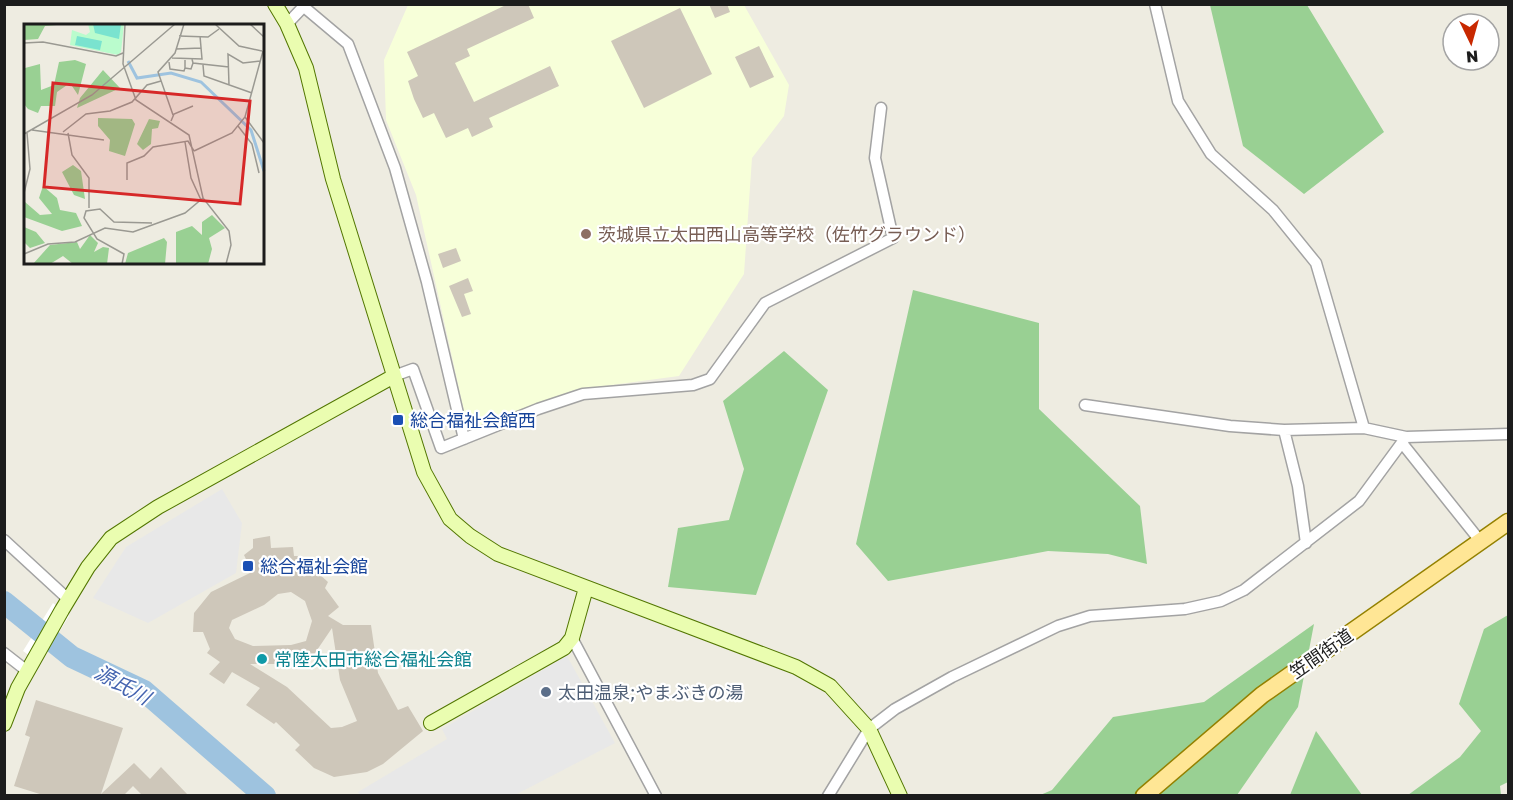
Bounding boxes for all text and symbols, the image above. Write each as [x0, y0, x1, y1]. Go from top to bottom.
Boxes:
north arrow [1441, 12, 1501, 72]
inset map [24, 24, 264, 264]
text: N [1465, 46, 1479, 67]
place label: 茨城県立太田西山高等学校（佐竹グラウンド） [598, 223, 976, 245]
marker: 茨城県立太田西山高等学校（佐竹グラウンド） [579, 227, 593, 241]
place label: 総合福祉会館西 [410, 409, 536, 431]
marker: 総合福祉会館西 [391, 413, 405, 427]
place label: 総合福祉会館 [260, 555, 368, 577]
marker: 総合福祉会館 [241, 559, 255, 573]
street label: 笠間街道 [1285, 623, 1357, 683]
place label: 常陸太田市総合福祉会館 [274, 648, 472, 670]
marker: 常陸太田市総合福祉会館 [255, 652, 269, 666]
water label: 源氏川 [91, 659, 157, 710]
place label: 太田温泉;やまぶきの湯 [558, 681, 743, 703]
marker: 太田温泉;やまぶきの湯 [539, 685, 553, 699]

